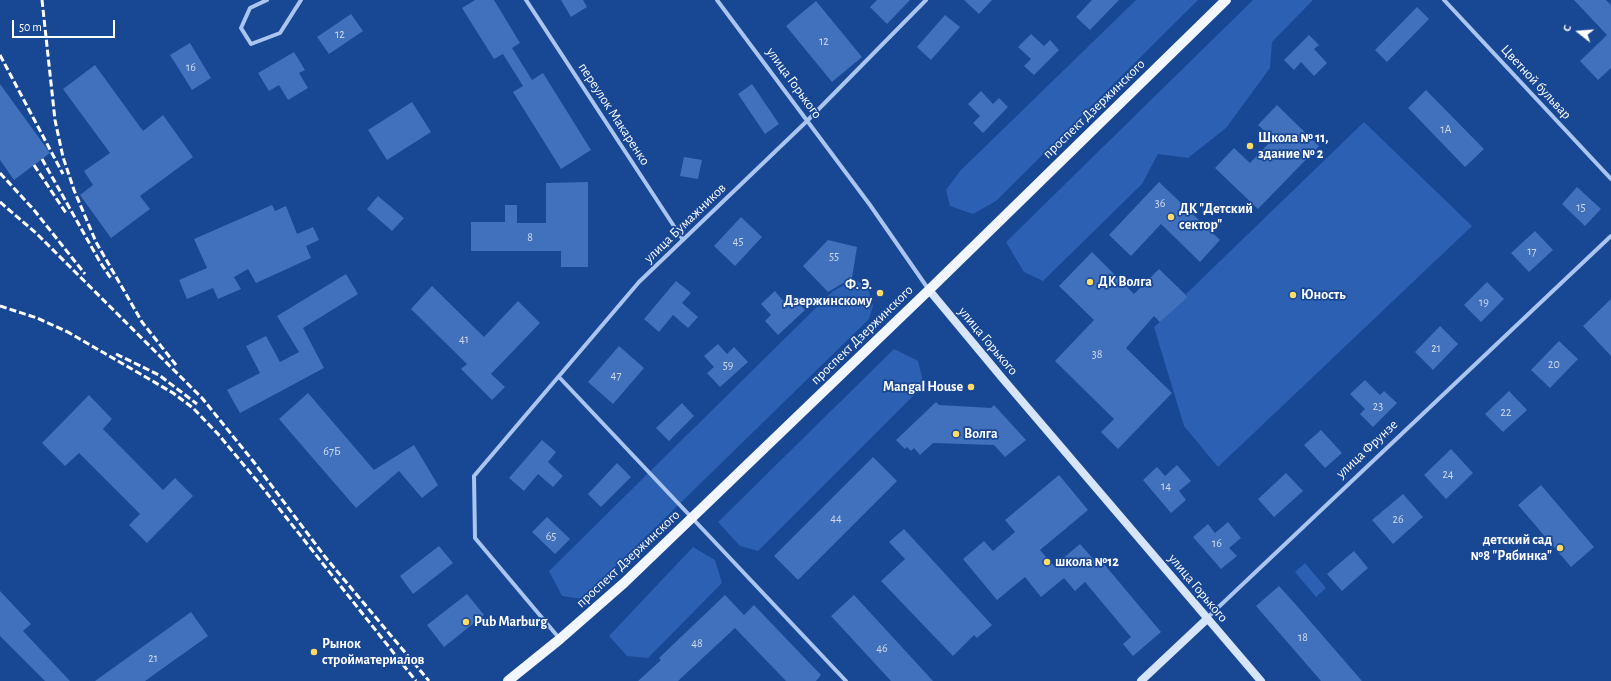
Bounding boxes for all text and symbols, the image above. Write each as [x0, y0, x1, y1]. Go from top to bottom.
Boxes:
scale bar [14, 12, 117, 38]
north arrow [1559, 12, 1599, 52]
text: 50 m [19, 21, 42, 33]
text: С [1561, 24, 1573, 33]
house number: 12 [335, 27, 345, 41]
house number: 12 [819, 34, 829, 48]
street label: Цветной бульвар [1497, 41, 1575, 123]
street label: улица Горького [763, 44, 825, 122]
street label: проспект Дзержинского [1039, 56, 1149, 162]
house number: 16 [186, 60, 196, 74]
street label: переулок Макаренко [575, 60, 653, 168]
house number: 1А [1440, 122, 1452, 136]
place label: Школа № 11, здание № 2 [1258, 130, 1328, 162]
marker: Школа № 11, здание № 2 [1245, 141, 1255, 151]
street label: улица Бумажников [640, 180, 730, 266]
house number: 36 [1155, 196, 1165, 210]
house number: 15 [1576, 200, 1586, 214]
place label: ДК "Детский сектор" [1179, 201, 1253, 234]
marker: ДК "Детский сектор" [1166, 212, 1176, 222]
house number: 8 [527, 230, 533, 244]
house number: 45 [733, 234, 743, 248]
house number: 17 [1527, 244, 1537, 258]
house number: 55 [829, 249, 839, 263]
place label: ДК Волга [1098, 274, 1152, 290]
place label: Ф. Э. Дзержинскому [784, 277, 872, 310]
marker: ДК Волга [1085, 277, 1095, 287]
street label: проспект Дзержинского [807, 282, 917, 388]
place label: Юность [1301, 287, 1346, 303]
marker: Ф. Э. Дзержинскому [875, 288, 885, 298]
marker: Юность [1288, 290, 1298, 300]
house number: 19 [1479, 295, 1489, 309]
street label: улица Горького [955, 303, 1021, 379]
house number: 41 [459, 332, 469, 346]
house number: 21 [1431, 341, 1441, 355]
house number: 38 [1092, 347, 1102, 361]
house number: 20 [1548, 357, 1560, 371]
house number: 59 [723, 358, 733, 372]
house number: 47 [611, 368, 621, 382]
place label: Mangal House [883, 379, 963, 395]
marker: Mangal House [966, 382, 976, 392]
house number: 23 [1373, 399, 1383, 413]
house number: 22 [1501, 405, 1511, 419]
street label: улица Фрунзе [1333, 416, 1401, 482]
place label: Волга [964, 426, 998, 442]
marker: Волга [951, 429, 961, 439]
house number: 67Б [323, 444, 341, 458]
house number: 24 [1442, 467, 1454, 481]
house number: 14 [1161, 479, 1171, 493]
street label: проспект Дзержинского [573, 507, 683, 611]
house number: 44 [830, 511, 842, 525]
house number: 26 [1392, 512, 1404, 526]
house number: 65 [546, 529, 556, 543]
place label: детский сад №8 "Рябинка" [1471, 532, 1552, 564]
house number: 16 [1212, 536, 1222, 550]
marker: детский сад №8 "Рябинка" [1555, 543, 1565, 553]
street label: улица Горького [1165, 550, 1231, 626]
place label: школа №12 [1055, 554, 1119, 570]
marker: школа №12 [1042, 557, 1052, 567]
place label: Pub Marburg [474, 614, 547, 630]
marker: Pub Marburg [461, 617, 471, 627]
house number: 18 [1298, 630, 1308, 644]
place label: Рынок стройматериалов [322, 636, 424, 668]
house number: 48 [691, 636, 703, 650]
house number: 46 [876, 641, 888, 655]
marker: Рынок стройматериалов [309, 647, 319, 657]
house number: 21 [148, 651, 158, 665]

